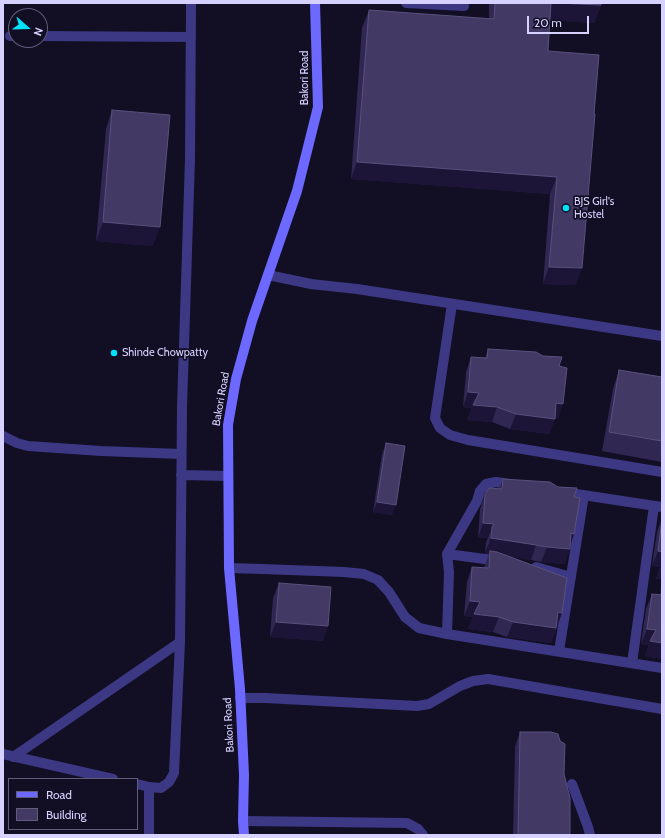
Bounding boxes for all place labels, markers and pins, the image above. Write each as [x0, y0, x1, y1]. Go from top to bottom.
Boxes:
place label: BJS Girl's Hostel [574, 195, 614, 221]
marker: BJS Girl's Hostel [561, 203, 571, 213]
place label: Shinde Chowpatty [122, 346, 208, 360]
marker: Shinde Chowpatty [109, 348, 119, 358]

